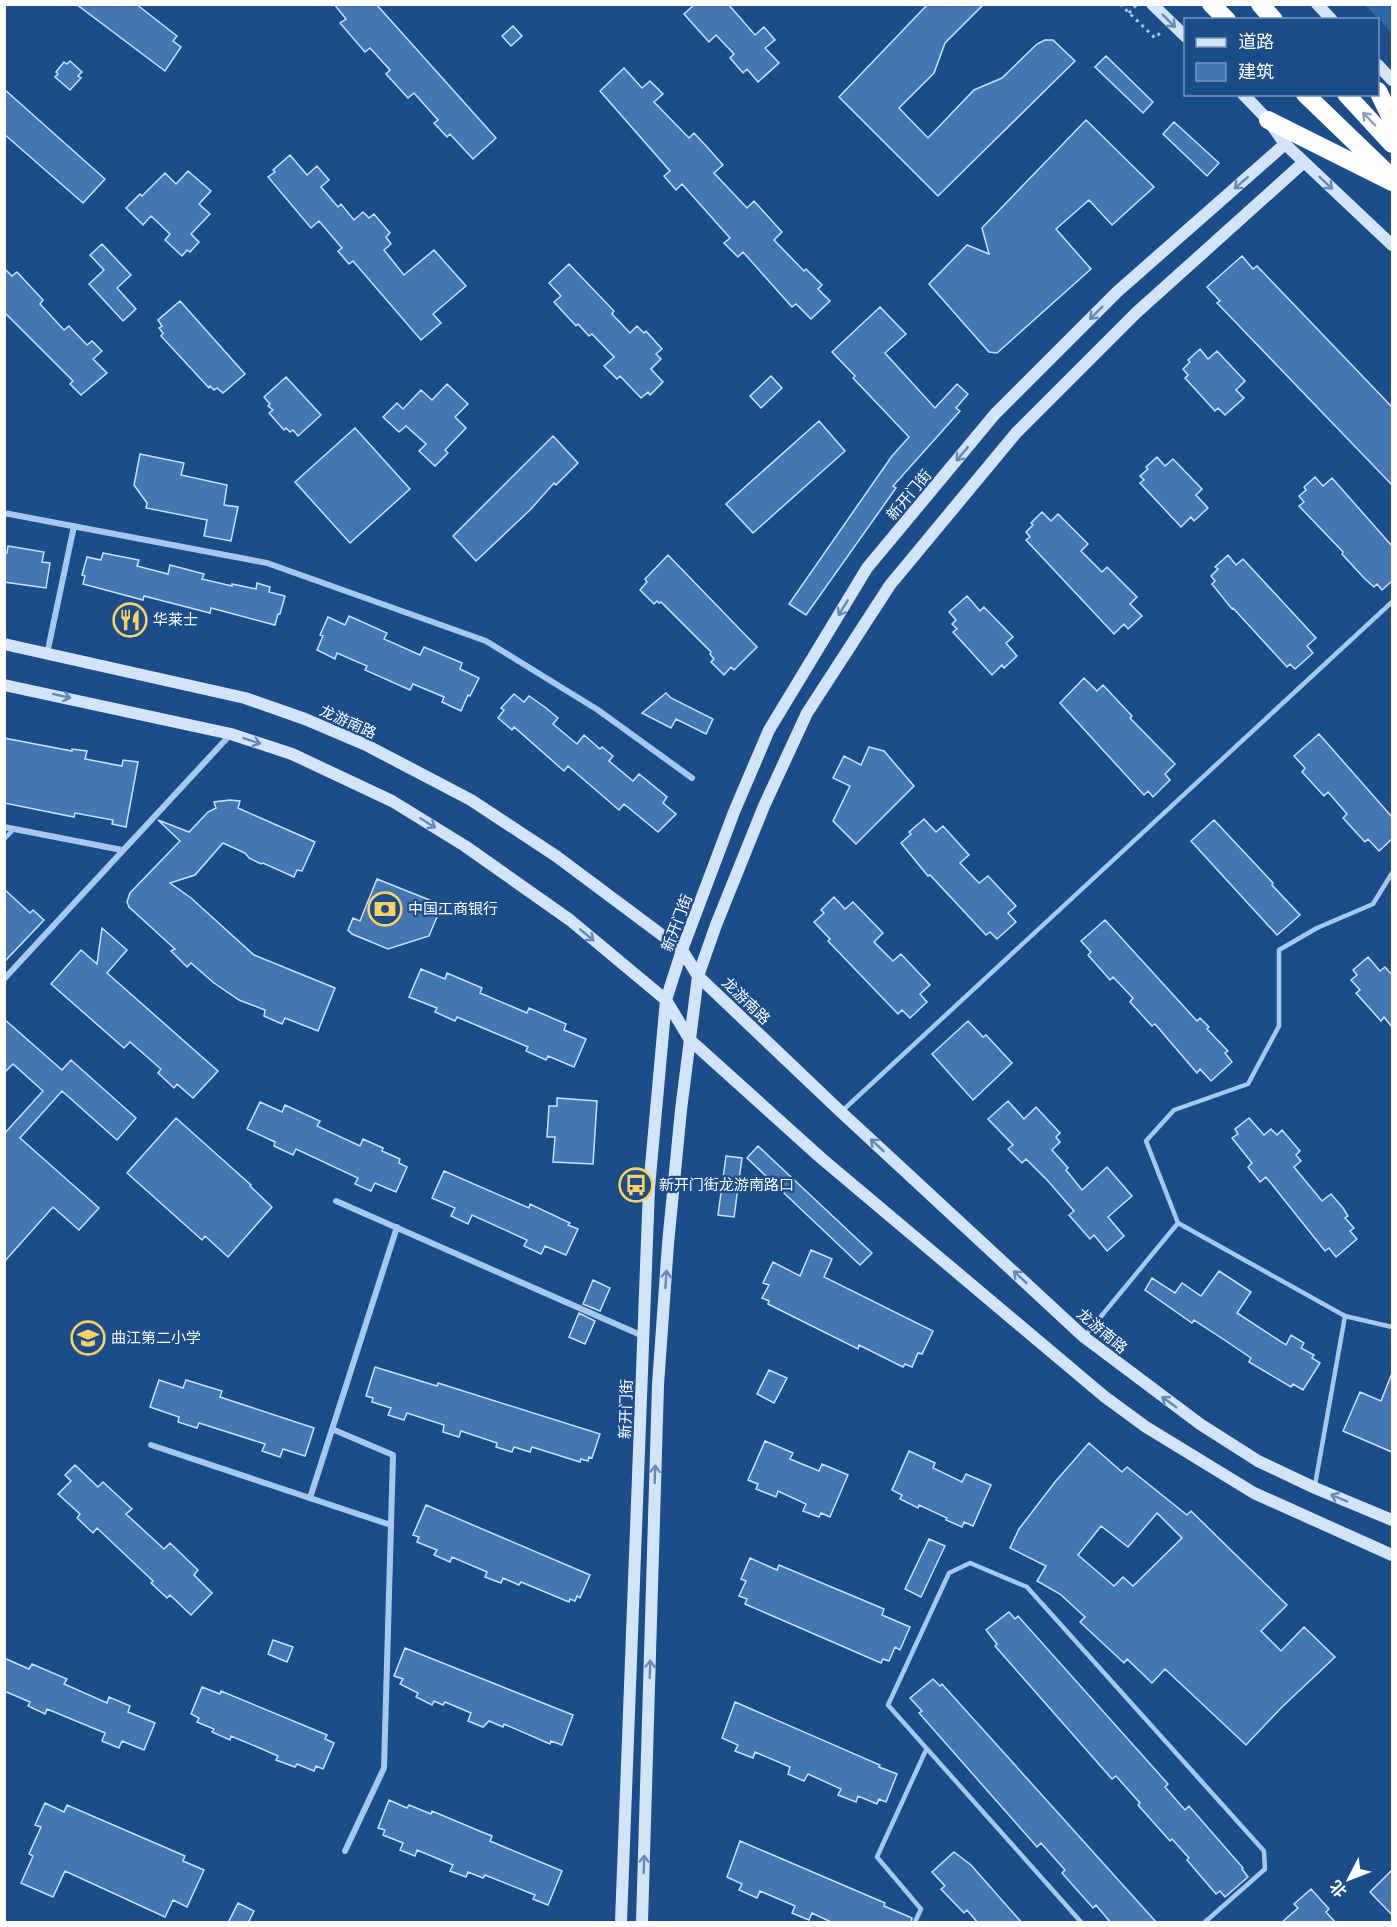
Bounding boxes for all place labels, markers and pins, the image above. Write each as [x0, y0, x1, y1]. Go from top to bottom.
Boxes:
restaurant icon: 华莱士 [112, 602, 148, 638]
place label: 华莱士 [153, 611, 198, 629]
bank icon: 中国工商银行 [367, 891, 403, 927]
place label: 中国工商银行 [408, 900, 498, 918]
bus stop icon: 新开门街龙游南路口 [618, 1167, 654, 1203]
place label: 新开门街龙游南路口 [659, 1176, 794, 1194]
school or university icon: 曲江第二小学 [70, 1320, 106, 1356]
place label: 曲江第二小学 [111, 1329, 201, 1347]

